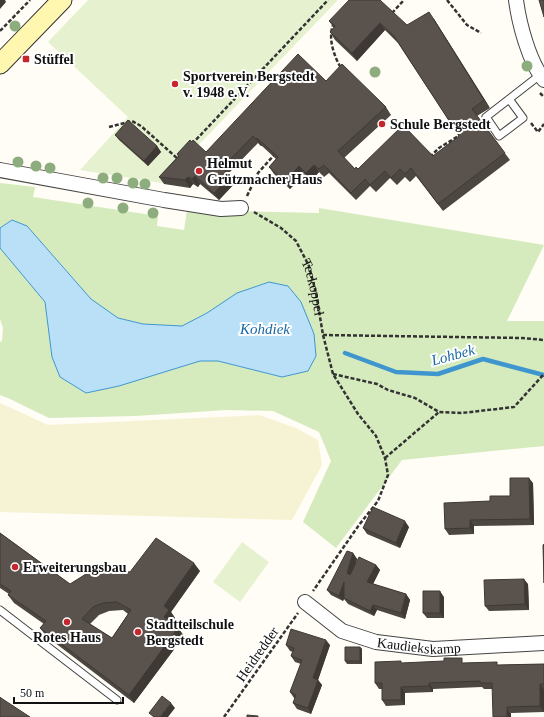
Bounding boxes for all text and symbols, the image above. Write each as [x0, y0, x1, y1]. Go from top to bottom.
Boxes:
place label: Stüffel [34, 52, 74, 67]
marker: Stüffel [21, 54, 31, 64]
place label: Sportverein Bergstedt v. 1948 e.V. [183, 69, 315, 100]
marker: Sportverein Bergstedt v. 1948 e.V. [170, 79, 180, 89]
place label: Schule Bergstedt [390, 117, 491, 132]
marker: Schule Bergstedt [377, 119, 387, 129]
place label: Helmut Grützmacher Haus [207, 156, 323, 187]
marker: Helmut Grützmacher Haus [194, 166, 204, 176]
street label: Teekoppel [298, 256, 327, 317]
water label: Kohdiek [239, 321, 290, 337]
water label: Lohbek [429, 341, 477, 369]
place label: Erweiterungsbau [23, 560, 127, 575]
marker: Erweiterungsbau [10, 562, 20, 572]
marker: Rotes Haus [62, 617, 72, 627]
place label: Stadtteilschule Bergstedt [146, 617, 234, 648]
street label: Heidredder [233, 624, 282, 684]
marker: Stadtteilschule Bergstedt [133, 627, 143, 637]
place label: Rotes Haus [33, 630, 102, 645]
street label: Kaudiekskamp [376, 635, 461, 657]
scale bar [14, 679, 123, 705]
text: 50 m [20, 686, 45, 700]

